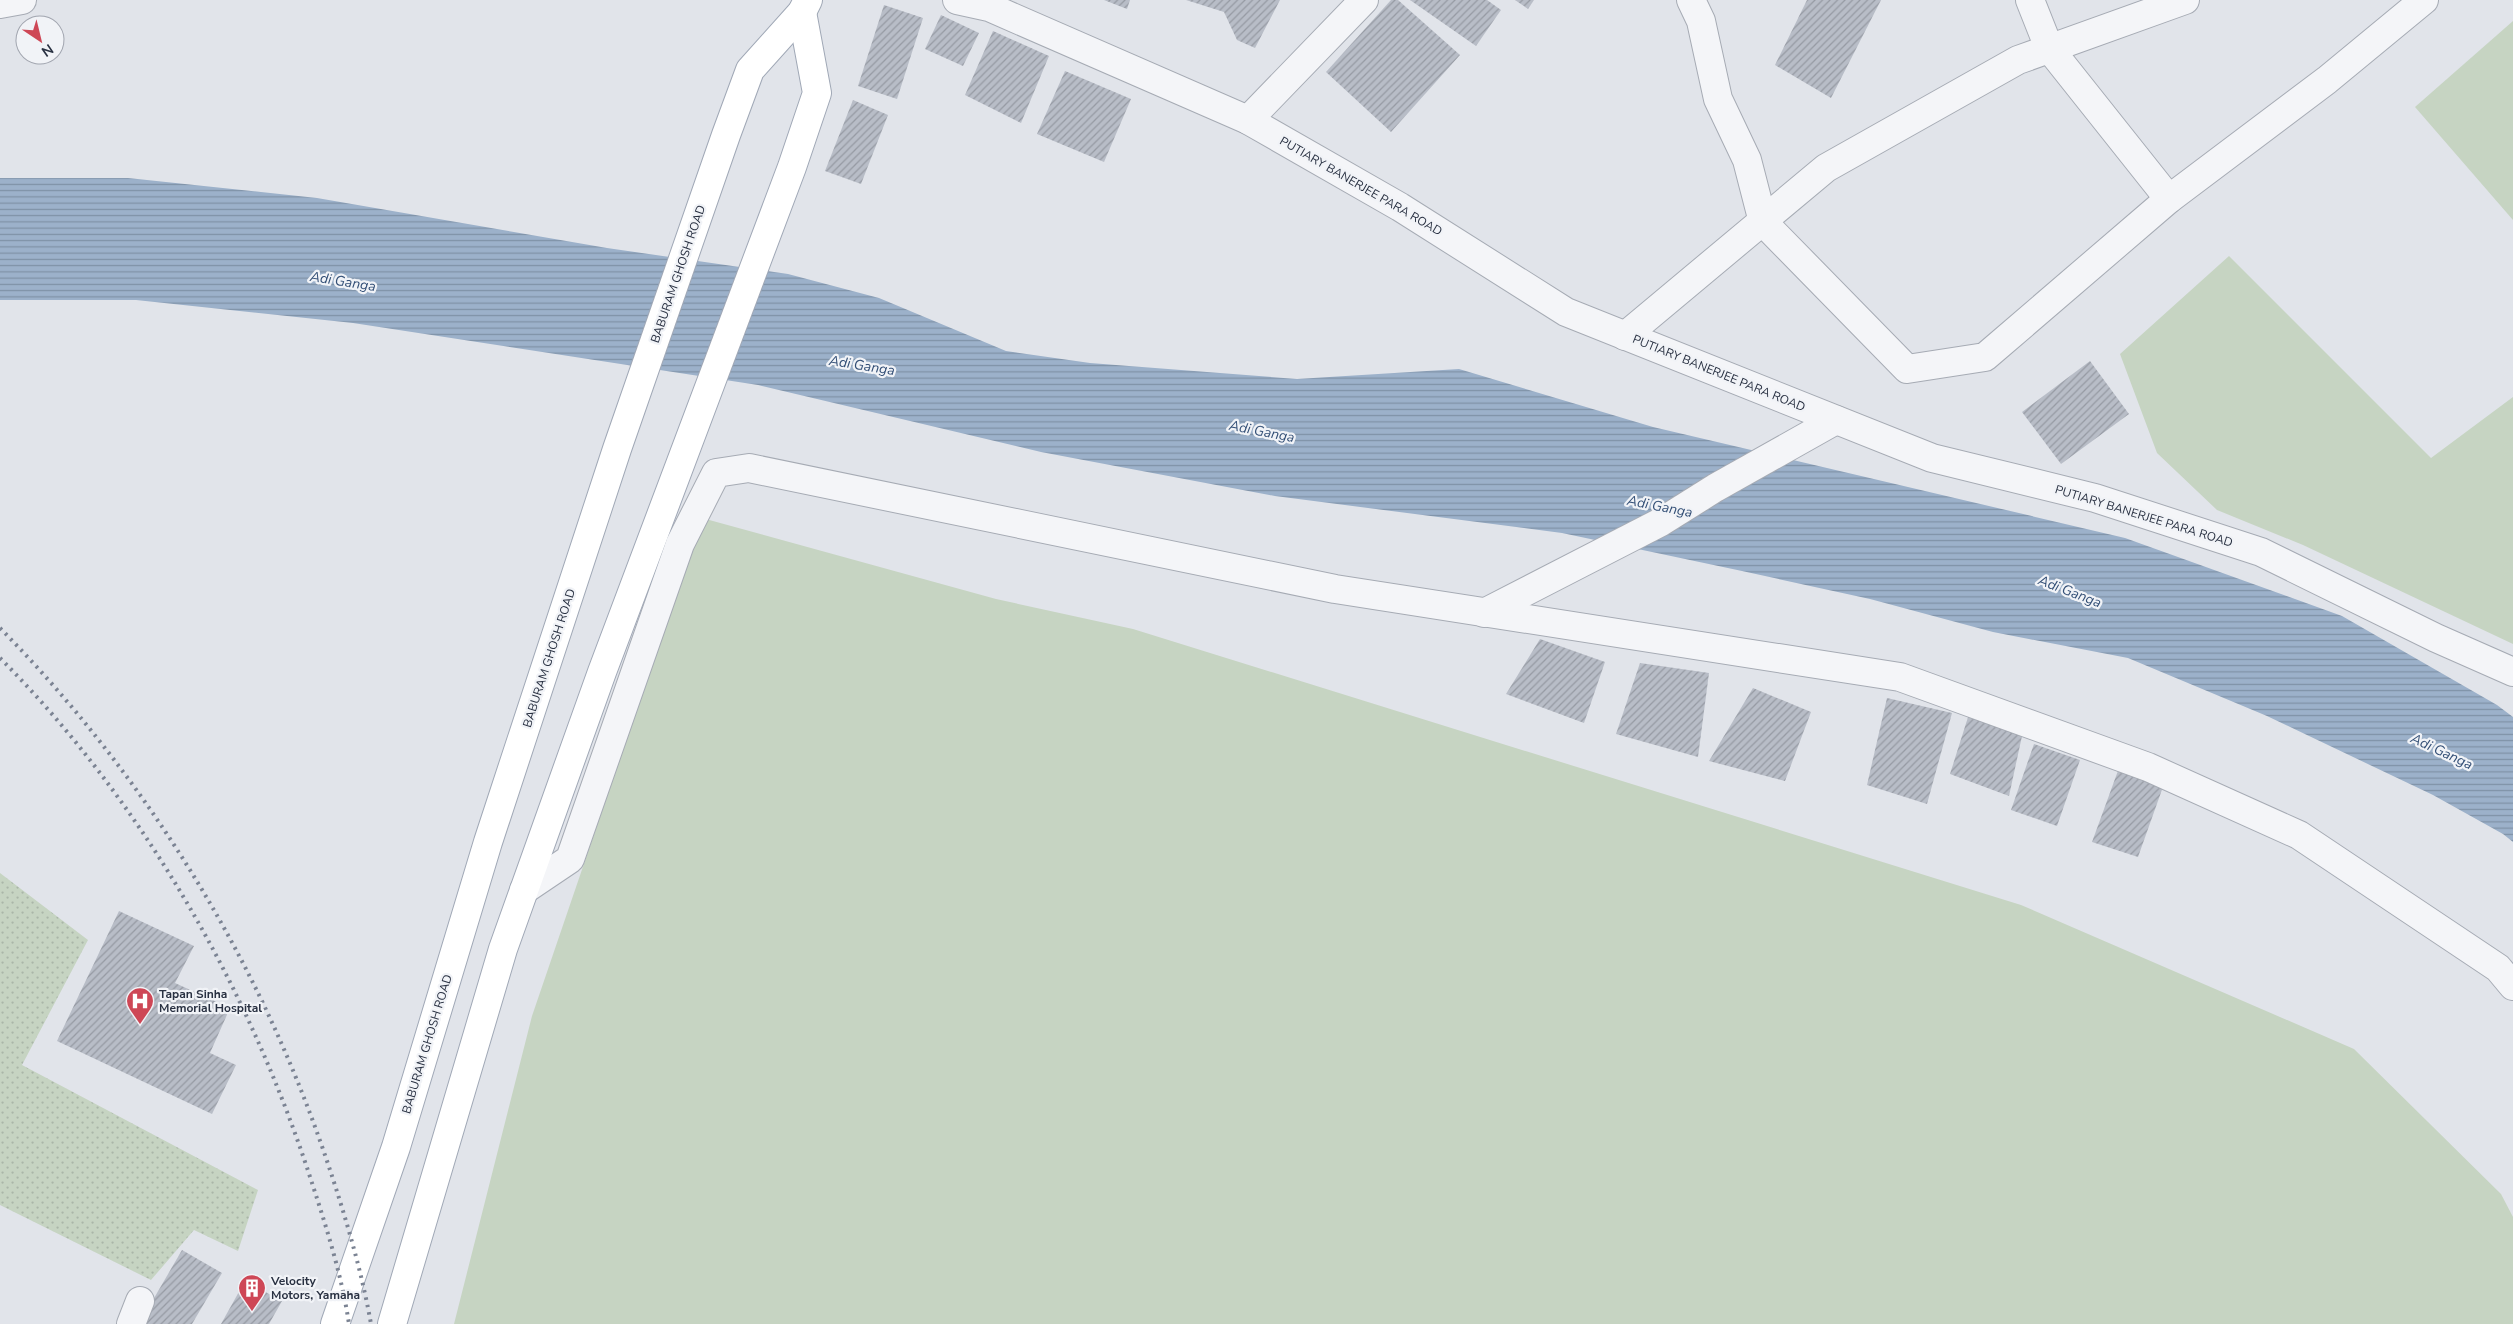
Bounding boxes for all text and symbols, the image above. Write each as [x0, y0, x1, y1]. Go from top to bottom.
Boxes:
north arrow [15, 15, 65, 65]
text: N [37, 39, 57, 61]
street label: PUTIARY BANERJEE PARA ROAD [1277, 133, 1445, 239]
street label: BABURAM GHOSH ROAD [647, 203, 709, 345]
water label: Adi Ganga [308, 267, 377, 296]
street label: PUTIARY BANERJEE PARA ROAD [1630, 331, 1808, 415]
water label: Adi Ganga [827, 351, 896, 380]
water label: Adi Ganga [1227, 416, 1296, 447]
street label: PUTIARY BANERJEE PARA ROAD [2053, 481, 2235, 551]
water label: Adi Ganga [1625, 491, 1694, 522]
water label: Adi Ganga [2035, 570, 2104, 612]
street label: BABURAM GHOSH ROAD [519, 587, 579, 729]
water label: Adi Ganga [2407, 728, 2476, 774]
street label: BABURAM GHOSH ROAD [398, 972, 456, 1116]
hospital icon: Tapan Sinha Memorial Hospital [125, 986, 155, 1025]
place label: Tapan Sinha Memorial Hospital [159, 986, 262, 1016]
building icon: Velocity Motors, Yamaha [237, 1273, 267, 1312]
place label: Velocity Motors, Yamaha [270, 1273, 360, 1303]

